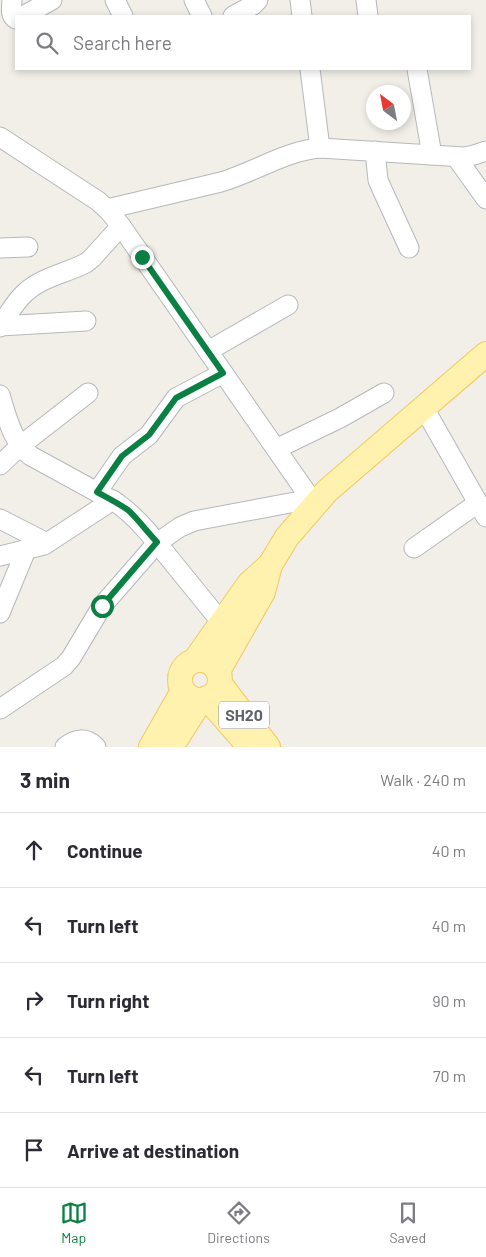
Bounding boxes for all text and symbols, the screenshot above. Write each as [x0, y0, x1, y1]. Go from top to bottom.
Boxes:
search box [15, 15, 471, 70]
icon: search [33, 29, 61, 57]
text: Search here [73, 31, 172, 54]
north arrow [366, 85, 411, 130]
route end [131, 246, 154, 269]
route start [91, 595, 114, 618]
road number: SH20 [219, 702, 269, 728]
text: 3 min [20, 767, 70, 792]
text: Walk · 240 m [380, 770, 466, 789]
icon: ahead [20, 836, 48, 864]
text: Continue [67, 839, 143, 862]
text: 40 m [432, 841, 466, 860]
icon: left [20, 911, 48, 939]
text: Turn left [67, 914, 138, 937]
text: 40 m [432, 916, 466, 935]
icon: right [20, 986, 48, 1014]
text: Turn right [67, 989, 149, 1012]
text: 90 m [432, 991, 466, 1010]
icon: left [20, 1061, 48, 1089]
text: Turn left [67, 1064, 138, 1087]
text: 70 m [433, 1066, 466, 1085]
icon: arrive [20, 1136, 48, 1164]
text: Arrive at destination [67, 1139, 239, 1162]
tab: Map [60, 1199, 88, 1246]
tab: Directions [207, 1199, 270, 1246]
tab: Saved [389, 1199, 426, 1246]

